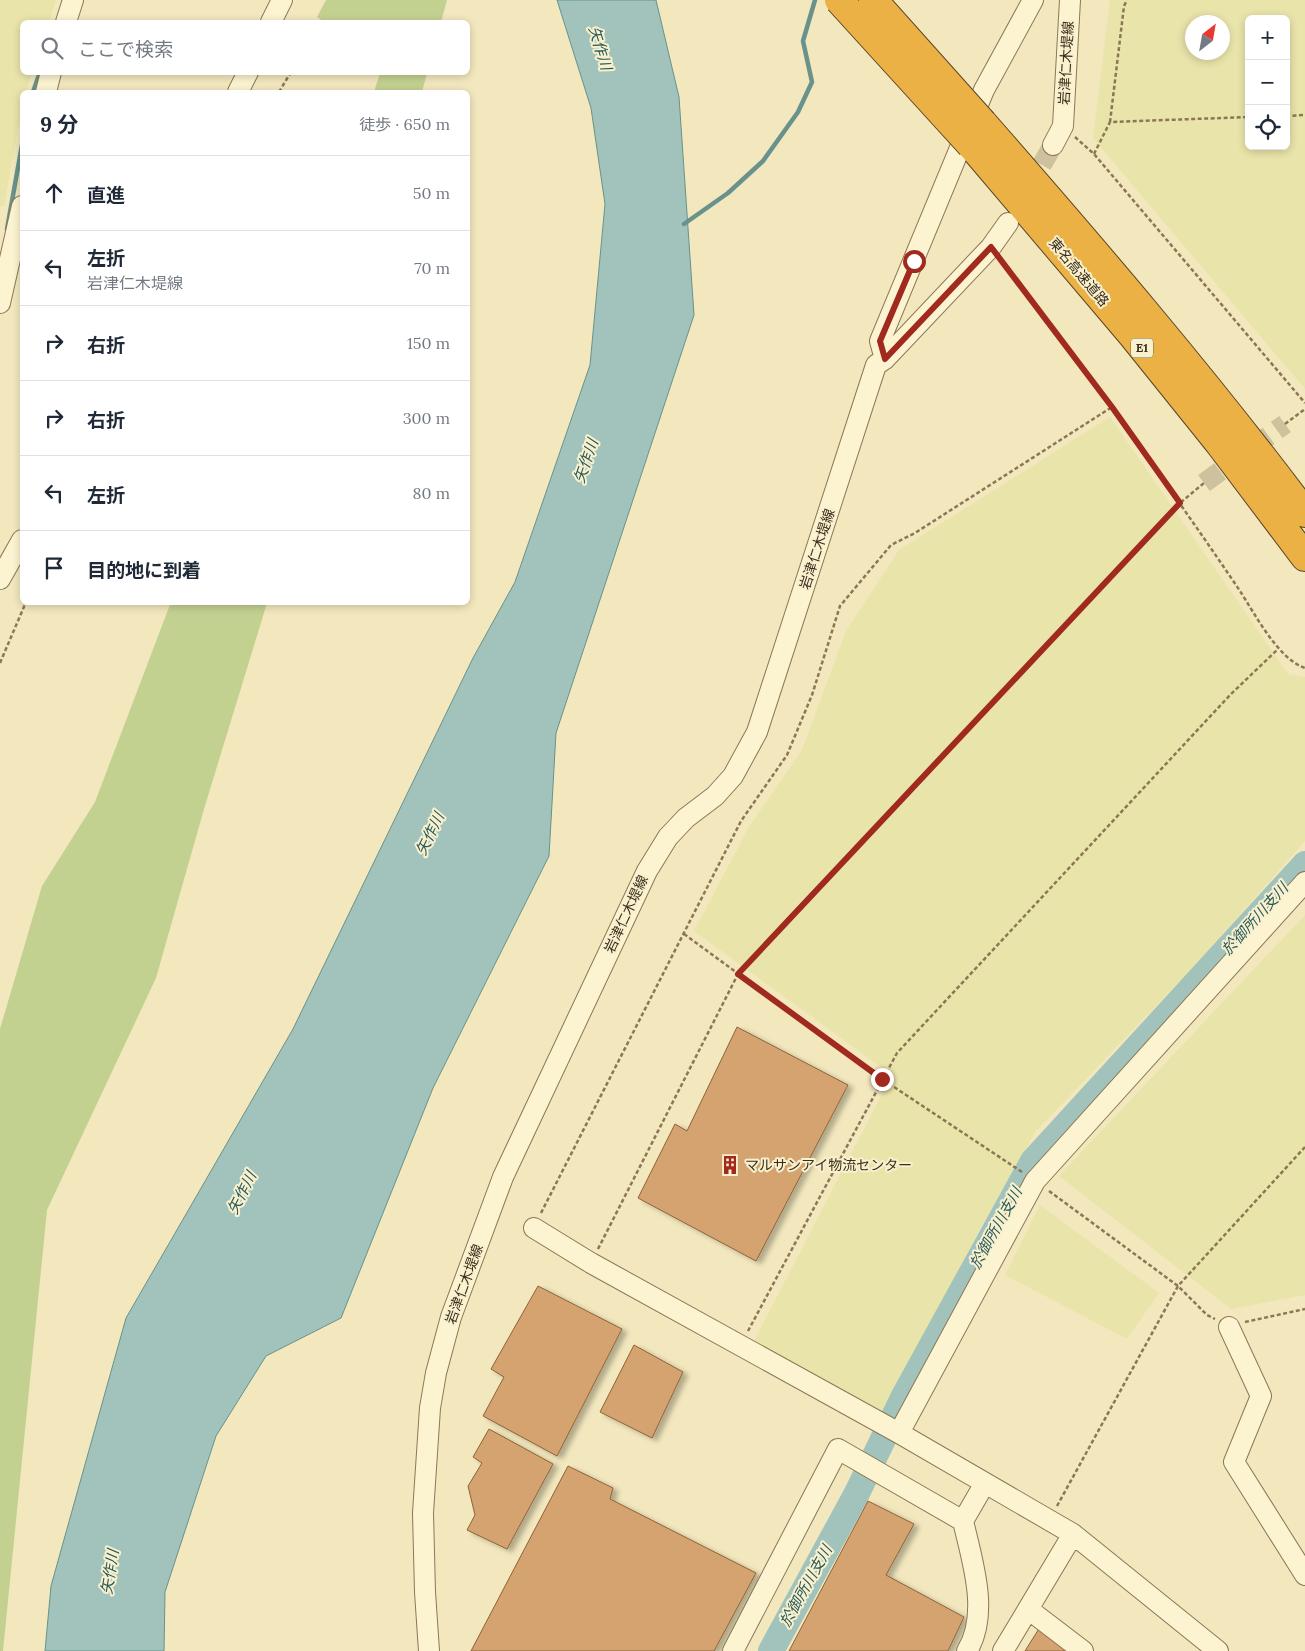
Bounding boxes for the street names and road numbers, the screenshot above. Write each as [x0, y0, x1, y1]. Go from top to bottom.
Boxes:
street label: 岩津仁木堤線 [1055, 21, 1077, 105]
street label: 東名高速道路 [1045, 234, 1113, 310]
road number: E1 [1131, 338, 1153, 358]
street label: 岩津仁木堤線 [795, 506, 839, 592]
street label: 岩津仁木堤線 [600, 872, 652, 956]
street label: 岩津仁木堤線 [441, 1241, 487, 1327]

